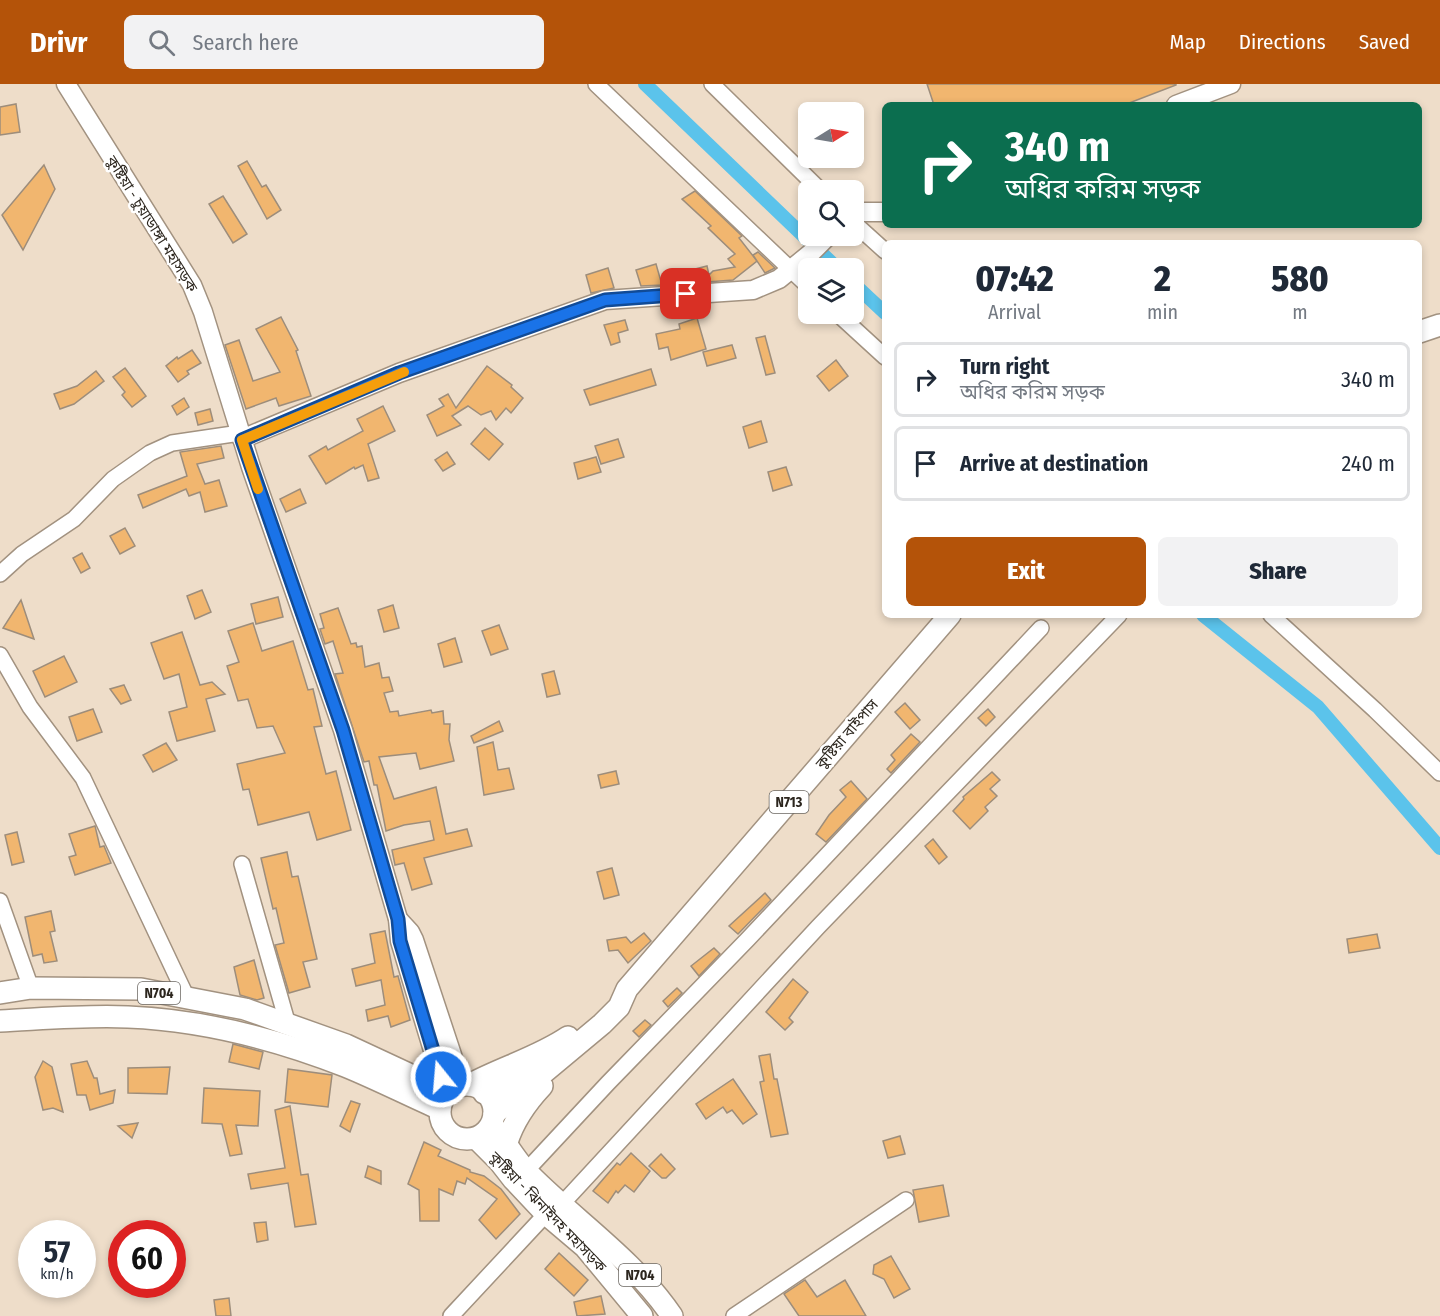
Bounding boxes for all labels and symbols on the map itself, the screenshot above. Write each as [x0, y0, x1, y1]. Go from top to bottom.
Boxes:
north arrow [798, 102, 864, 168]
street label: কুষ্টিয়া - চুয়াডাঙ্গা মহাসড়ক [102, 152, 202, 297]
pin [660, 268, 711, 319]
street label: কুষ্টিয়া বাইপাস [811, 695, 882, 773]
road number: N713 [770, 791, 808, 813]
road number: N704 [138, 982, 180, 1004]
position arrow [409, 1045, 473, 1109]
street label: কুষ্টিয়া - ঝিনাইদহ মহাসড়ক [485, 1147, 611, 1276]
speed limit sign: 60 [108, 1220, 186, 1298]
road number: N704 [619, 1264, 661, 1286]

